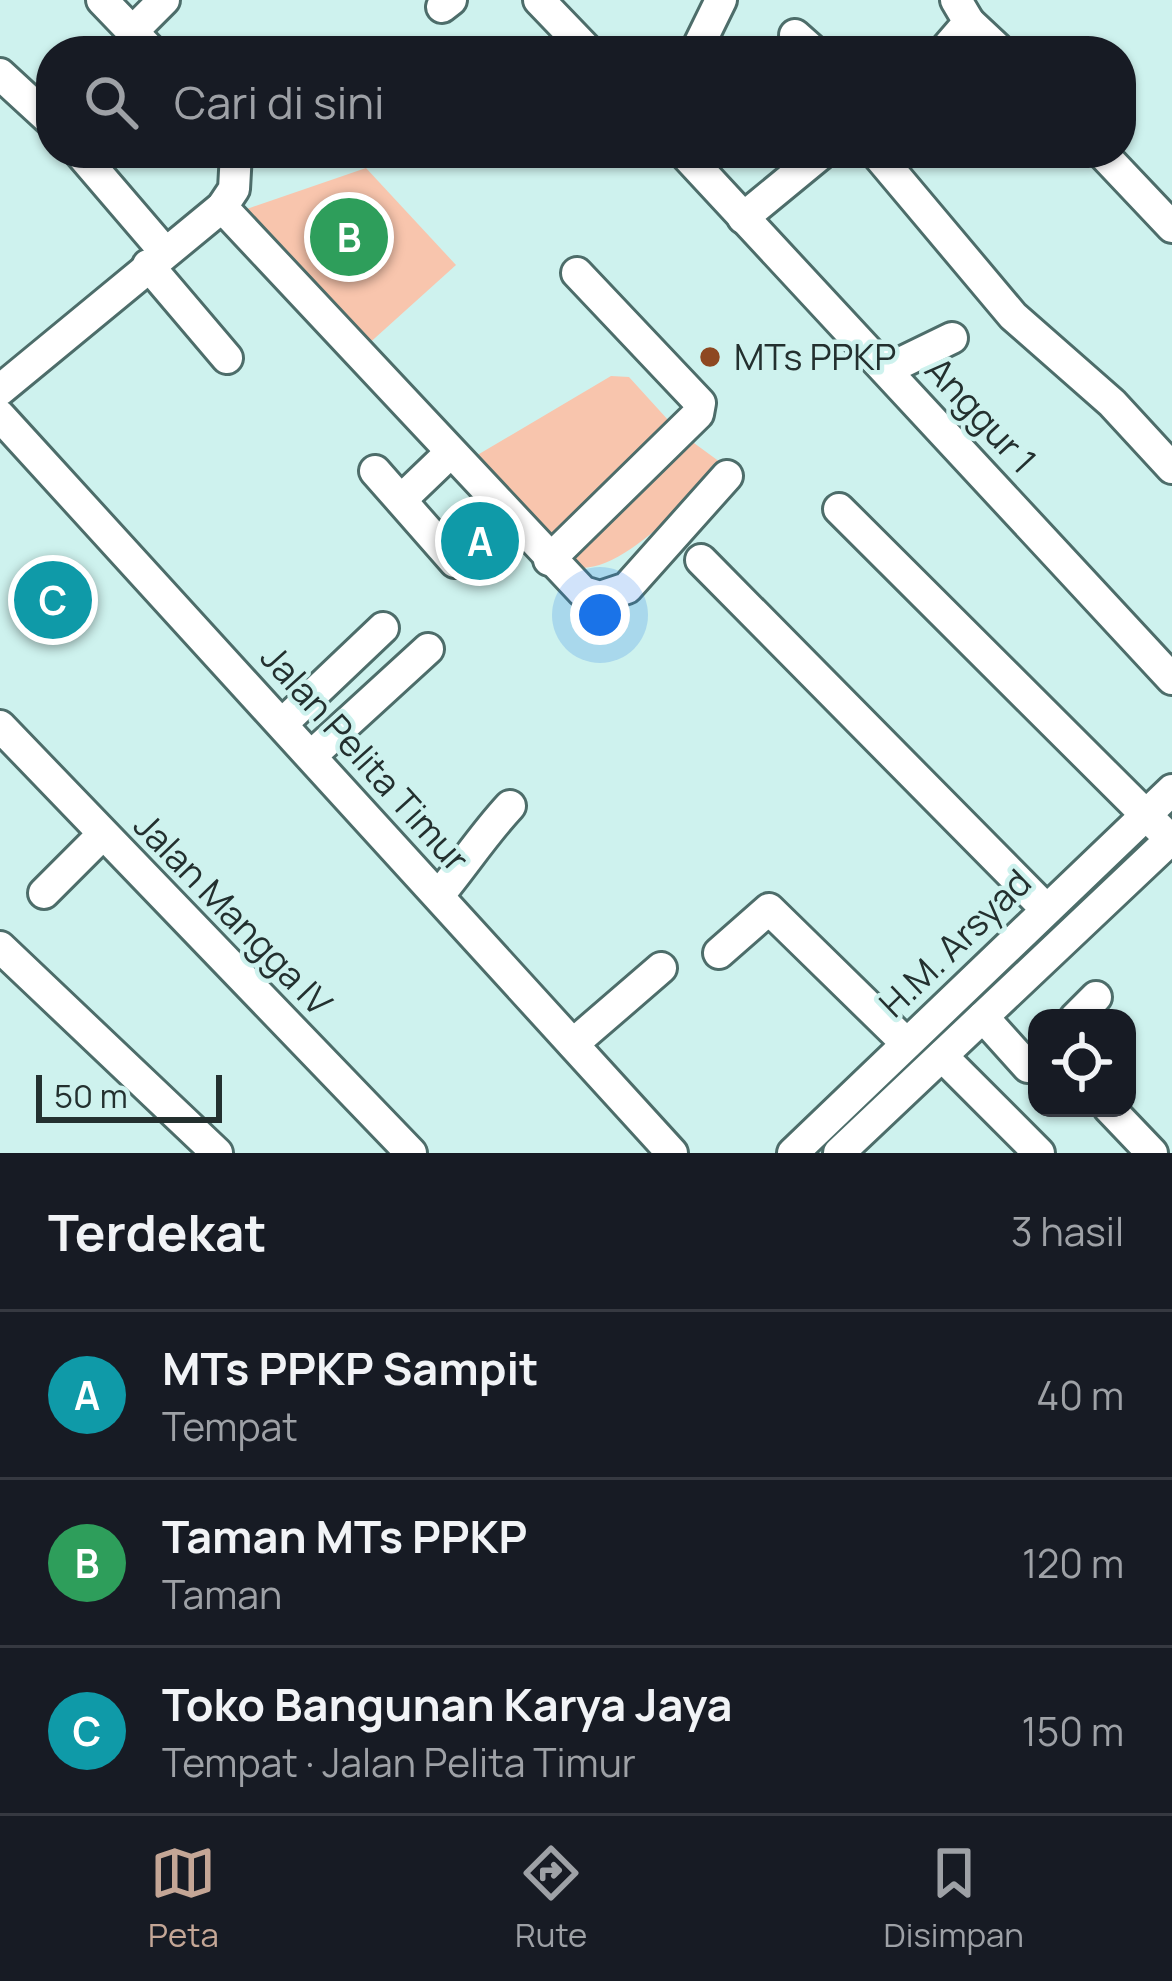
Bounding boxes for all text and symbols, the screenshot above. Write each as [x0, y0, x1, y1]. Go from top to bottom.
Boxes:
search box [36, 36, 1136, 168]
icon: search [78, 69, 144, 135]
text: Cari di sini [174, 71, 384, 133]
pin: B [310, 192, 388, 282]
place label: MTs PPKP [734, 332, 896, 381]
marker: MTs PPKP [697, 344, 723, 370]
street label: Anggur 1 [915, 346, 1048, 483]
pin: A [441, 496, 519, 586]
pin: C [14, 555, 92, 645]
your location [570, 585, 630, 645]
street label: Jalan Pelita Timur [250, 634, 480, 882]
street label: Jalan Mangga IV [124, 801, 343, 1026]
street label: H.M. Arsyad [868, 858, 1041, 1027]
map controls [1028, 1009, 1136, 1117]
button: locate [1028, 1009, 1136, 1117]
scale bar [36, 1069, 222, 1122]
text: 50 m [54, 1073, 128, 1118]
text: Terdekat [48, 1197, 266, 1266]
text: 3 hasil [1011, 1204, 1124, 1258]
text: MTs PPKP Sampit [162, 1337, 539, 1399]
text: A [74, 1368, 100, 1422]
text: 40 m [1036, 1368, 1124, 1422]
text: Tempat [162, 1399, 298, 1453]
text: Taman MTs PPKP [162, 1505, 527, 1567]
text: B [75, 1536, 99, 1590]
text: 120 m [1022, 1536, 1124, 1590]
text: Taman [162, 1567, 282, 1621]
text: Toko Bangunan Karya Jaya [162, 1673, 732, 1735]
text: C [73, 1704, 101, 1758]
text: 150 m [1022, 1704, 1124, 1758]
text: Tempat · Jalan Pelita Timur [162, 1735, 636, 1789]
tab: Peta [148, 1840, 219, 1957]
tab: Rute [515, 1840, 587, 1957]
tab: Disimpan [884, 1840, 1024, 1957]

